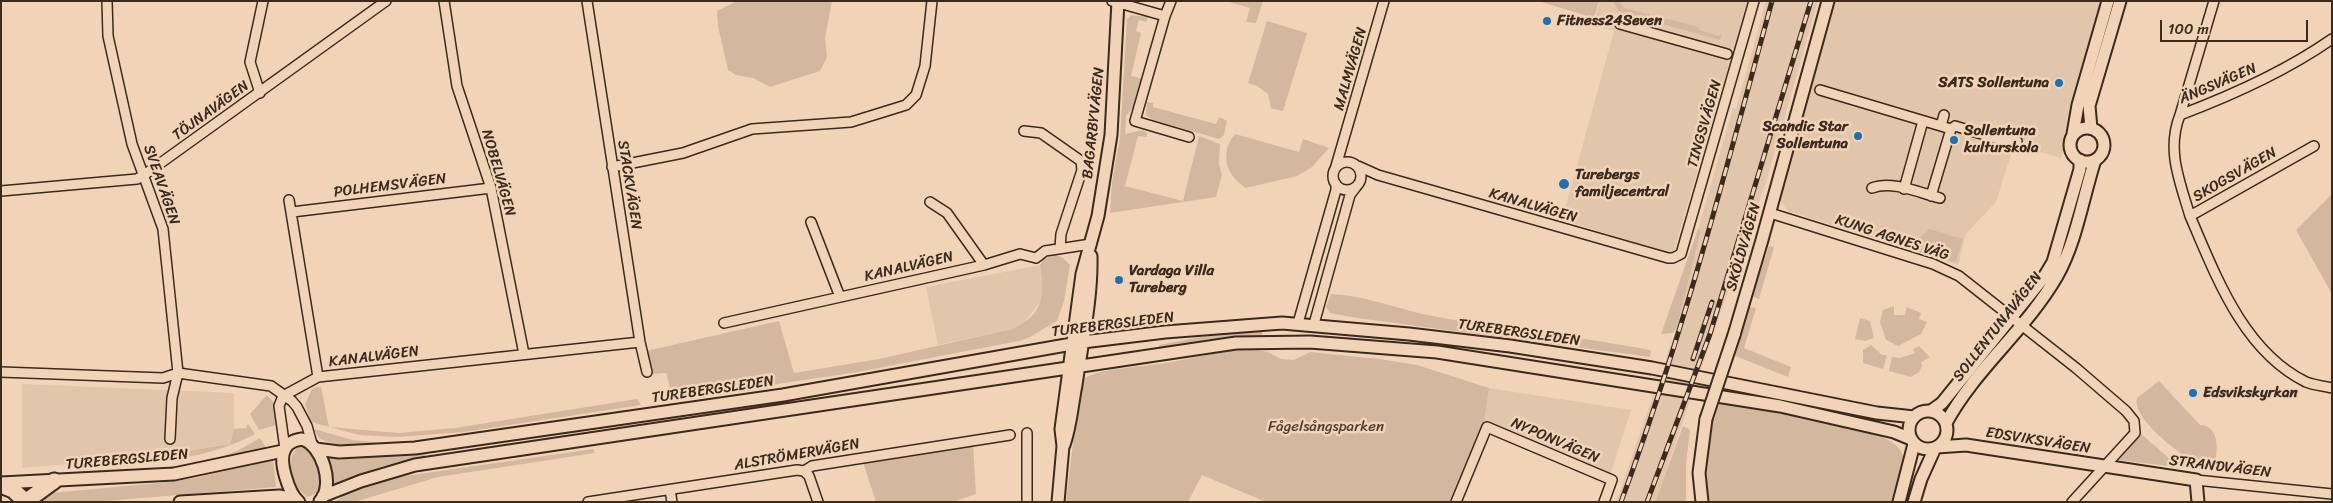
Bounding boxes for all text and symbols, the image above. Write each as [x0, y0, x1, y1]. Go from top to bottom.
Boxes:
scale bar [2163, 10, 2310, 42]
place label: Fitness24Seven [1557, 12, 1662, 30]
marker: Fitness24Seven [1541, 15, 1553, 27]
text: 100 m [2168, 16, 2209, 42]
street label: MALMVÄGEN [1331, 25, 1371, 113]
street label: ÄNGSVÄGEN [2177, 60, 2259, 108]
street label: BAGARBYVÄGEN [1079, 66, 1109, 180]
place label: SATS Sollentuna [1938, 74, 2049, 92]
street label: TÖJNAVÄGEN [169, 77, 253, 145]
marker: SATS Sollentuna [2053, 77, 2065, 89]
street label: TINGSVÄGEN [1684, 78, 1726, 170]
place label: Scandic Star Sollentuna [1762, 118, 1848, 153]
place label: Sollentuna kulturskola [1964, 122, 2039, 157]
street label: NOBELVÄGEN [477, 127, 519, 219]
marker: Scandic Star Sollentuna [1852, 130, 1864, 142]
marker: Sollentuna kulturskola [1948, 134, 1960, 146]
street label: STACKVÄGEN [613, 139, 645, 231]
street label: SVEAVÄGEN [139, 143, 183, 227]
street label: SKOGSVÄGEN [2190, 144, 2280, 206]
place label: Turebergs familjecentral [1575, 166, 1669, 201]
street label: POLHEMSVÄGEN [333, 170, 447, 202]
marker: Turebergs familjecentral [1557, 177, 1571, 191]
street label: KANALVÄGEN [1487, 185, 1579, 227]
street label: SKÖLDVÄGEN [1723, 201, 1765, 293]
street label: KUNG AGNES VÄG [1833, 211, 1951, 265]
street label: KANALVÄGEN [863, 248, 955, 286]
place label: Vardaga Villa Tureberg [1129, 262, 1214, 297]
street label: SOLLENTUNAVÄGEN [1950, 269, 2046, 385]
marker: Vardaga Villa Tureberg [1113, 274, 1125, 286]
street label: TUREBERGSLEDEN [1051, 309, 1175, 341]
street label: TUREBERGSLEDEN [1457, 316, 1581, 350]
street label: KANALVÄGEN [328, 343, 420, 371]
street label: TUREBERGSLEDEN [651, 373, 775, 407]
place label: Edsvikskyrkan [2203, 384, 2298, 402]
marker: Edsvikskyrkan [2187, 387, 2199, 399]
street label: NYPONVÄGEN [1508, 414, 1602, 468]
park label: Fågelsångsparken [1268, 418, 1384, 436]
street label: EDSVIKSVÄGEN [1984, 424, 2092, 458]
street label: ALSTRÖMERVÄGEN [733, 435, 861, 475]
street label: TUREBERGSLEDEN [65, 446, 189, 474]
street label: STRANDVÄGEN [2168, 452, 2272, 482]

